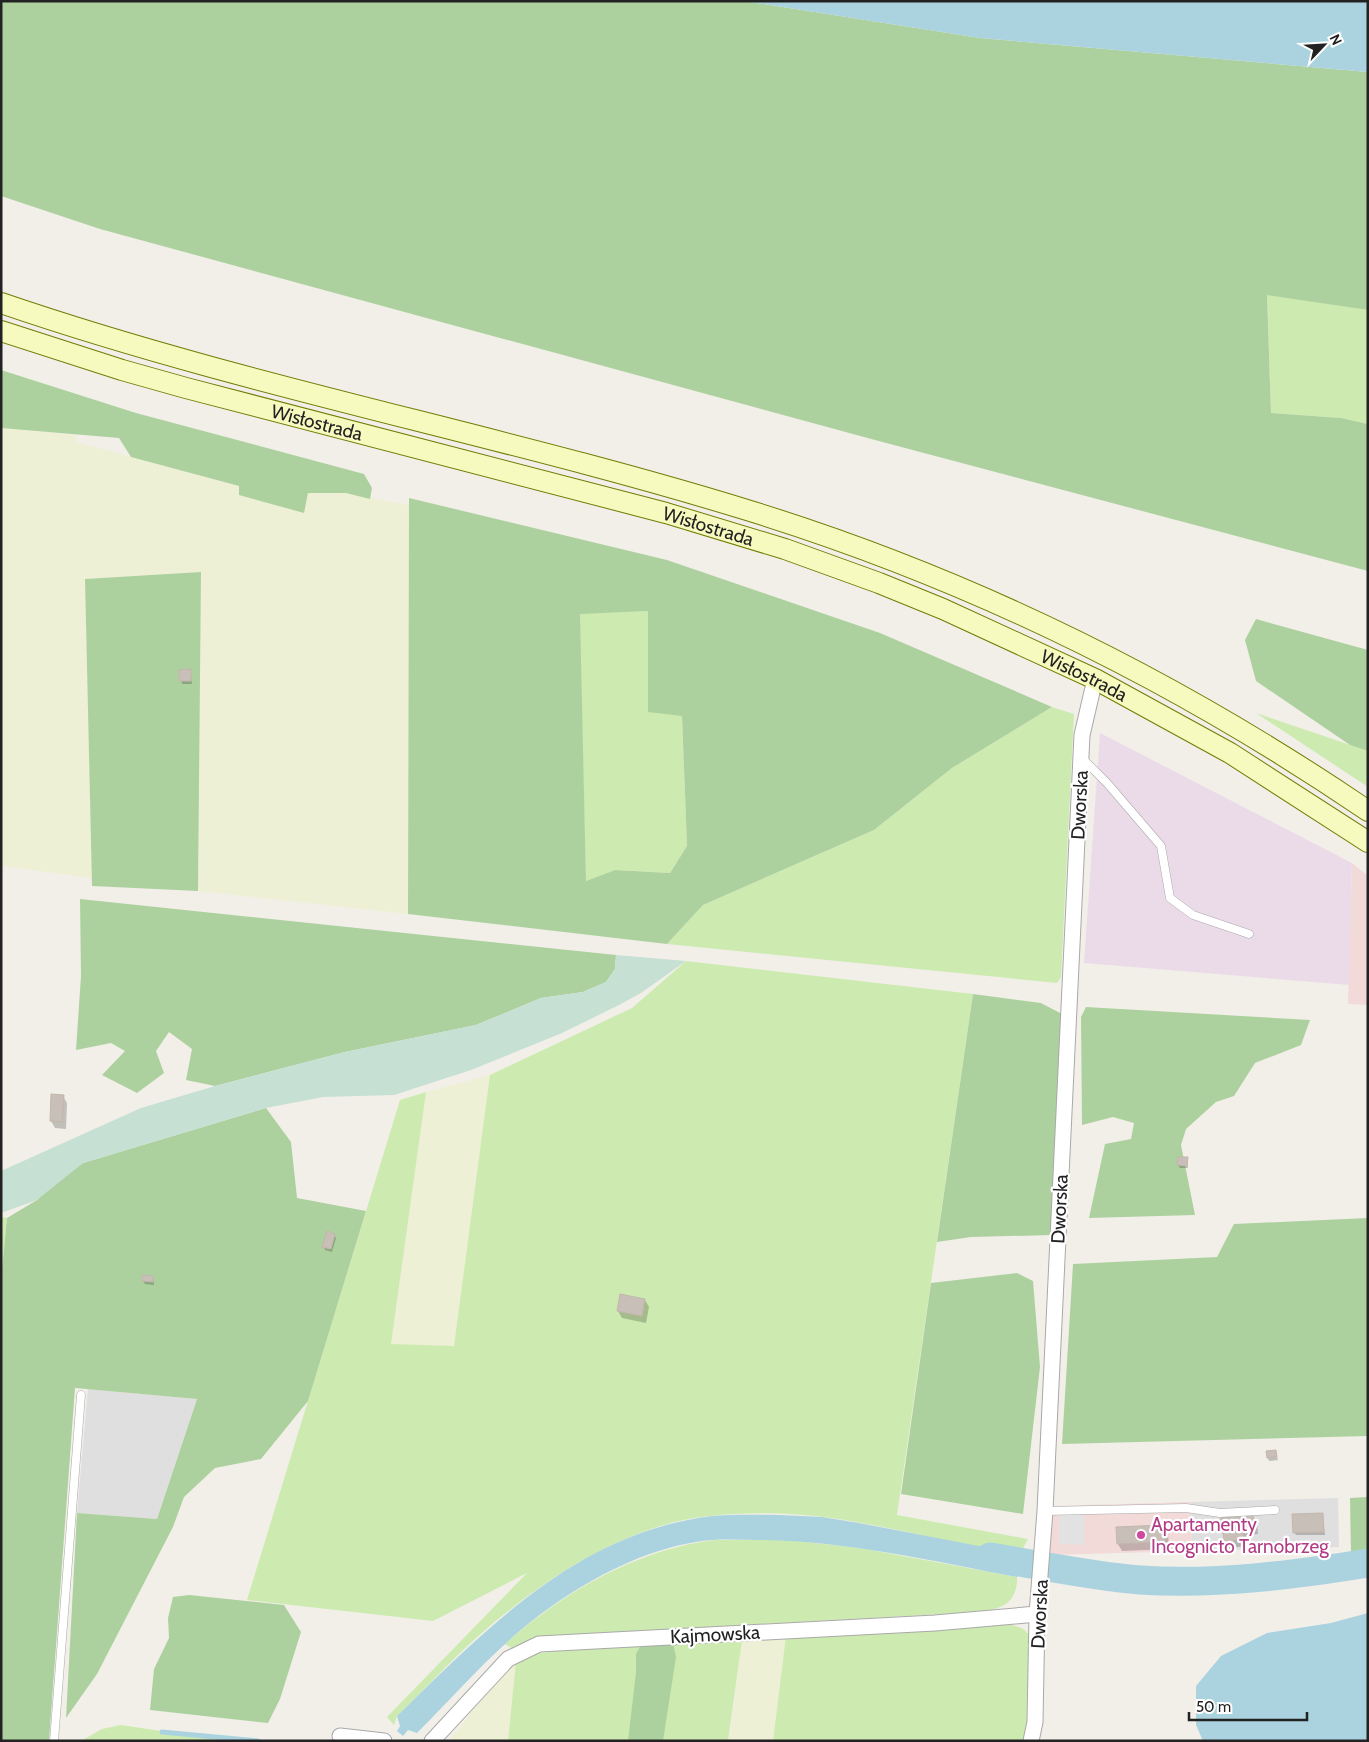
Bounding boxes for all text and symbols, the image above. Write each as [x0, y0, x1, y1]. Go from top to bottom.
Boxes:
north arrow [1299, 20, 1349, 70]
text: N [1326, 31, 1346, 48]
street label: Wisłostrada [269, 400, 365, 446]
street label: Wisłostrada [660, 502, 756, 551]
street label: Wisłostrada [1037, 645, 1131, 707]
street label: Dworska [1066, 770, 1093, 840]
street label: Dworska [1046, 1174, 1073, 1244]
place label: Apartamenty Incognicto Tarnobrzeg [1151, 1513, 1329, 1558]
marker: Apartamenty Incognicto Tarnobrzeg [1135, 1529, 1147, 1541]
street label: Dworska [1026, 1579, 1053, 1649]
street label: Kajmowska [669, 1621, 761, 1648]
scale bar [1189, 1690, 1306, 1722]
text: 50 m [1196, 1698, 1231, 1716]

